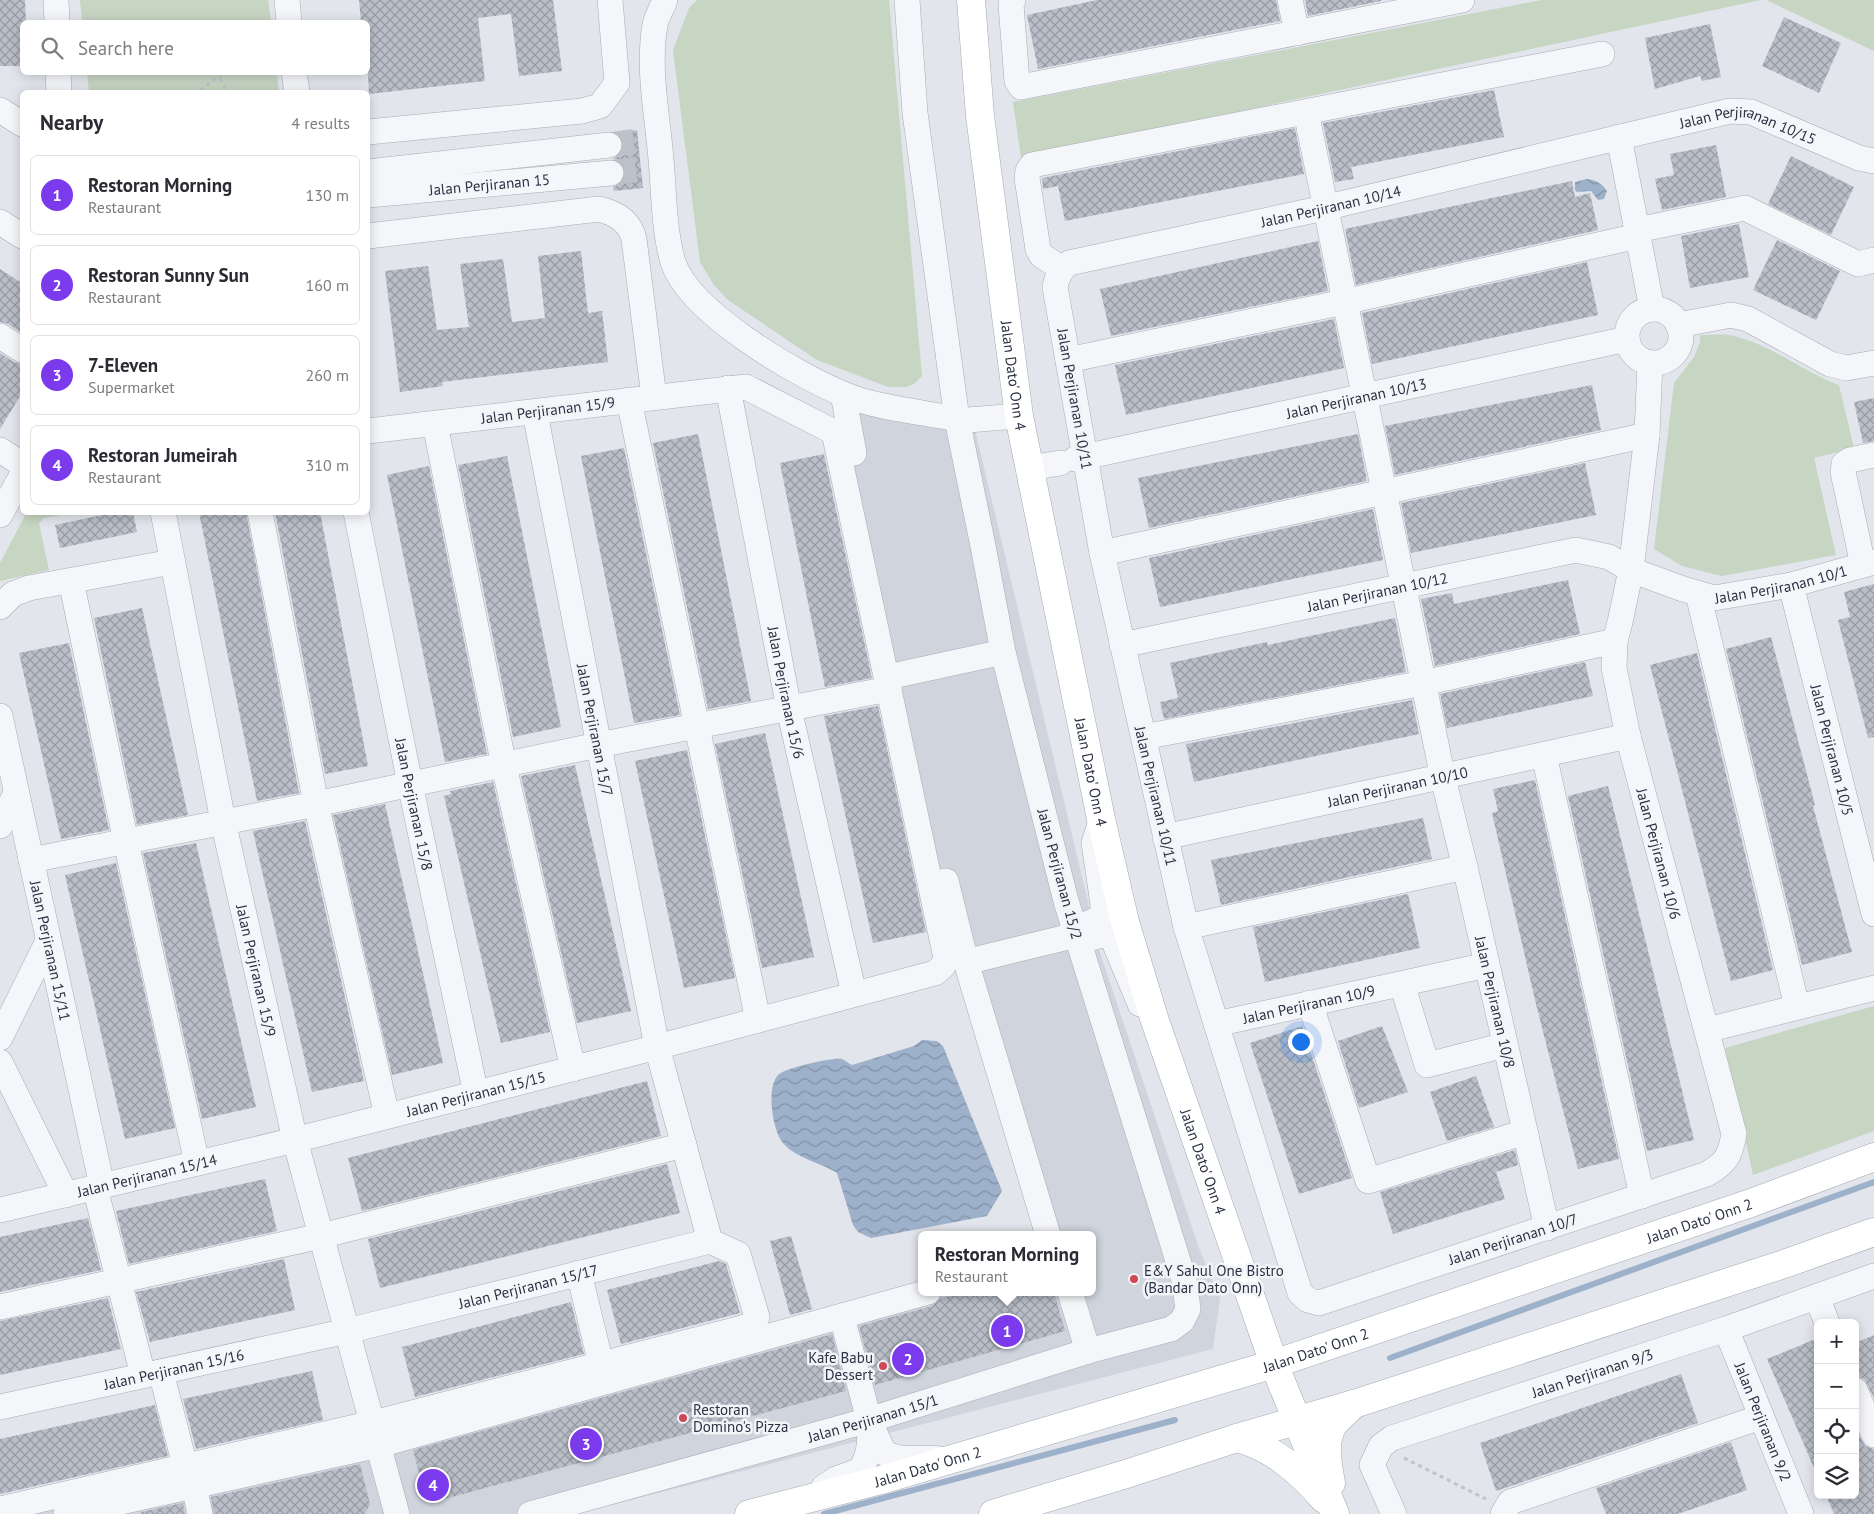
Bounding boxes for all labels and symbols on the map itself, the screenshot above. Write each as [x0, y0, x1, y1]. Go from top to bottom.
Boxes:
street label: Jalan Perjiranan 10/15 [1676, 101, 1819, 148]
street label: Jalan Perjiranan 15 [427, 169, 551, 199]
street label: Jalan Perjiranan 10/14 [1258, 180, 1403, 231]
street label: Jalan Dato' Onn 4 [997, 319, 1031, 432]
street label: Jalan Perjiranan 10/11 [1053, 326, 1097, 471]
street label: Jalan Perjiranan 10/13 [1284, 373, 1428, 423]
street label: Jalan Perjiranan 15/9 [479, 392, 616, 428]
street label: Jalan Perjiranan 10/1 [1712, 560, 1849, 607]
street label: Jalan Perjiranan 10/12 [1305, 568, 1449, 616]
street label: Jalan Perjiranan 15/6 [764, 624, 810, 761]
street label: Jalan Perjiranan 15/7 [573, 661, 617, 798]
street label: Jalan Perjiranan 10/5 [1807, 681, 1858, 818]
street label: Jalan Dato' Onn 4 [1071, 715, 1112, 828]
street label: Jalan Perjiranan 10/11 [1130, 723, 1181, 868]
street label: Jalan Perjiranan 15/8 [391, 735, 438, 872]
street label: Jalan Perjiranan 10/10 [1325, 762, 1469, 811]
street label: Jalan Perjiranan 10/6 [1633, 785, 1686, 921]
street label: Jalan Perjiranan 15/2 [1033, 806, 1087, 941]
street label: Jalan Perjiranan 15/11 [26, 878, 75, 1022]
street label: Jalan Perjiranan 15/9 [232, 902, 281, 1038]
street label: Jalan Perjiranan 10/8 [1471, 933, 1520, 1070]
street label: Jalan Perjiranan 10/9 [1240, 980, 1377, 1028]
your location [1288, 1029, 1314, 1055]
street label: Jalan Perjiranan 15/15 [403, 1067, 548, 1121]
street label: Jalan Dato' Onn 4 [1176, 1105, 1231, 1217]
street label: Jalan Perjiranan 15/14 [74, 1149, 219, 1201]
street label: Jalan Dato' Onn 2 [1643, 1194, 1755, 1247]
street label: Jalan Perjiranan 10/7 [1445, 1209, 1580, 1269]
street label: Jalan Perjiranan 15/17 [456, 1260, 600, 1313]
place label: E&Y Sahul One Bistro (Bandar Dato Onn) [1144, 1261, 1284, 1297]
marker: E&Y Sahul One Bistro (Bandar Dato Onn) [1128, 1273, 1140, 1285]
pin: 1 [991, 1312, 1023, 1350]
street label: Jalan Dato' Onn 2 [1260, 1323, 1371, 1377]
pin: 2 [892, 1340, 924, 1378]
street label: Jalan Perjiranan 15/16 [101, 1344, 246, 1394]
street label: Jalan Perjiranan 9/3 [1528, 1344, 1655, 1402]
place label: Kafe Babu Dessert [808, 1348, 873, 1384]
street label: Jalan Perjiranan 9/2 [1731, 1358, 1796, 1484]
marker: Kafe Babu Dessert [877, 1360, 889, 1372]
street label: Jalan Perjiranan 15/1 [805, 1389, 940, 1446]
place label: Restoran Domino's Pizza [693, 1400, 788, 1436]
marker: Restoran Domino's Pizza [677, 1412, 689, 1424]
pin: 3 [570, 1425, 602, 1463]
street label: Jalan Dato' Onn 2 [871, 1441, 983, 1491]
pin: 4 [417, 1466, 449, 1504]

